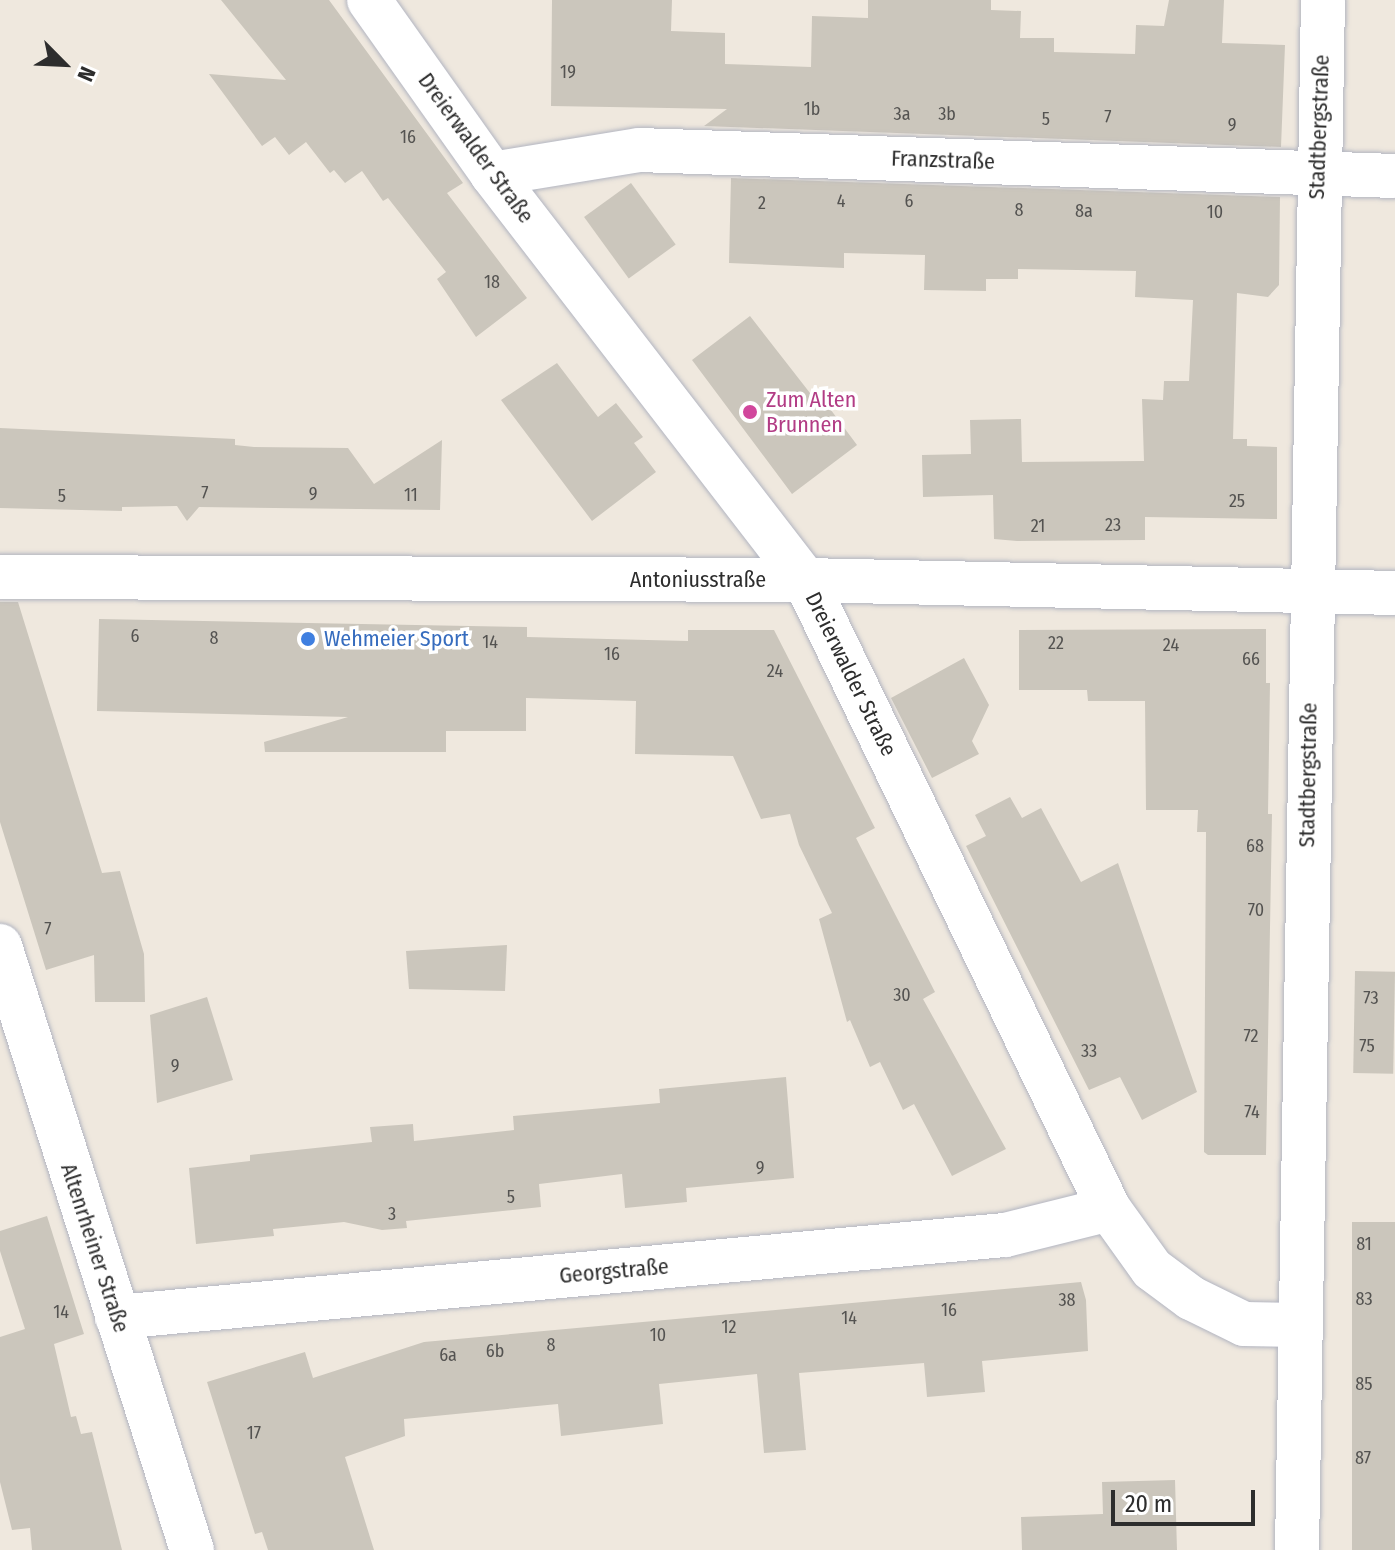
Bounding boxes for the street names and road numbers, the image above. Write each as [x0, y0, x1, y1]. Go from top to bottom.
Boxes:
street label: Stadtbergstraße [1303, 54, 1335, 200]
street label: Dreierwalder Straße [413, 68, 539, 228]
street label: Franzstraße [891, 145, 995, 175]
street label: Antoniusstraße [630, 567, 766, 593]
street label: Dreierwalder Straße [800, 588, 902, 760]
street label: Stadtbergstraße [1294, 702, 1322, 848]
street label: Altenrheiner Straße [55, 1160, 135, 1336]
street label: Georgstraße [558, 1253, 670, 1289]

